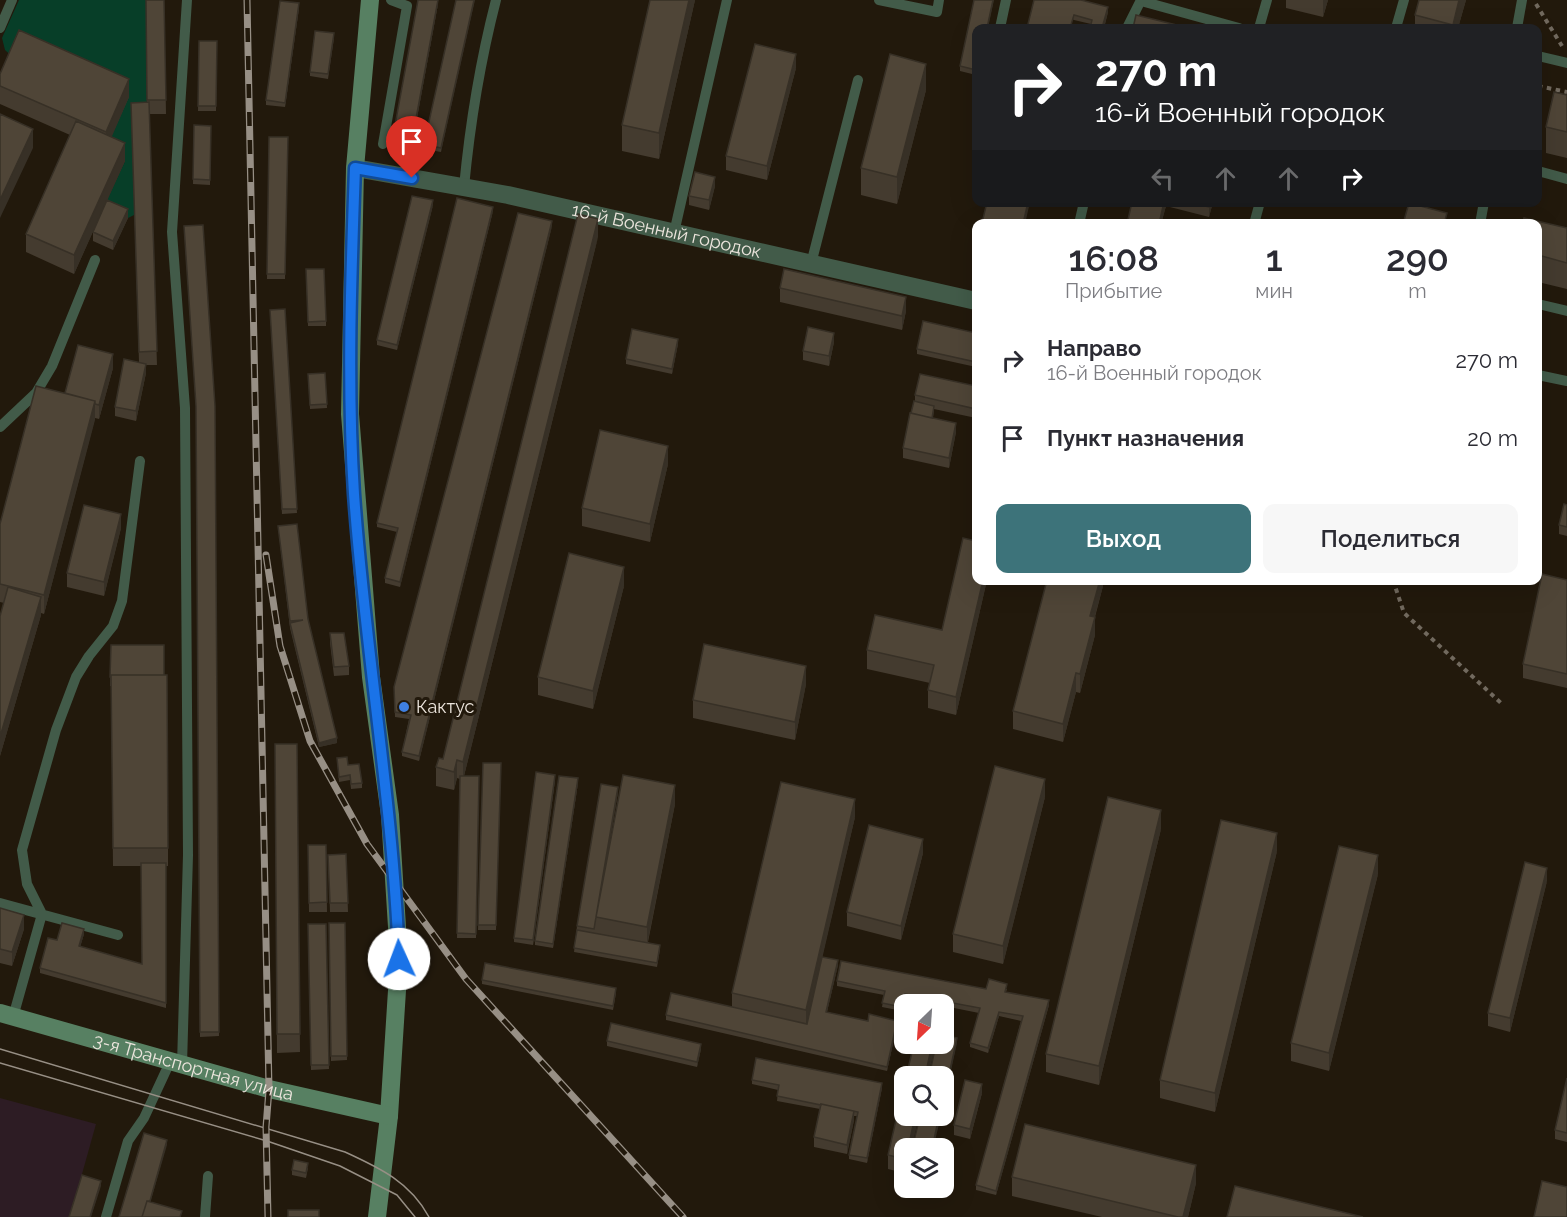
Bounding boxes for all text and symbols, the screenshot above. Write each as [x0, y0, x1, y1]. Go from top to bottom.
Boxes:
text: 270 m [1095, 47, 1217, 96]
icon: right [996, 48, 1074, 126]
text: 16-й Военный городок [1095, 97, 1385, 128]
pin [386, 116, 437, 178]
icon: arrive [395, 125, 428, 158]
icon: left [1146, 162, 1179, 195]
icon: ahead [1209, 162, 1242, 195]
icon: ahead [1272, 162, 1305, 195]
icon: right [1335, 162, 1368, 195]
street label: 16-й Военный городок [570, 199, 763, 262]
text: 16:08 [1068, 237, 1159, 279]
text: 1 [1266, 237, 1283, 279]
text: 290 [1386, 237, 1449, 279]
text: Прибытие [1065, 279, 1162, 303]
text: мин [1255, 279, 1293, 303]
text: m [1408, 279, 1427, 303]
text: Направо [1047, 335, 1141, 361]
icon: right [996, 344, 1029, 377]
text: 270 m [1456, 347, 1518, 373]
text: 16-й Военный городок [1047, 361, 1262, 385]
icon: arrive [996, 422, 1029, 455]
text: Пункт назначения [1047, 425, 1244, 451]
text: 20 m [1467, 425, 1518, 451]
button: Выход [996, 504, 1251, 573]
button: Поделиться [1263, 504, 1518, 573]
place label: Кактус [416, 696, 475, 717]
marker: Кактус [397, 700, 411, 714]
position arrow [367, 927, 431, 991]
north arrow [894, 994, 954, 1054]
map controls [894, 994, 954, 1198]
street label: 3-я Транспортная улица [91, 1029, 296, 1104]
button: search [894, 1066, 954, 1126]
button: layers [894, 1138, 954, 1198]

